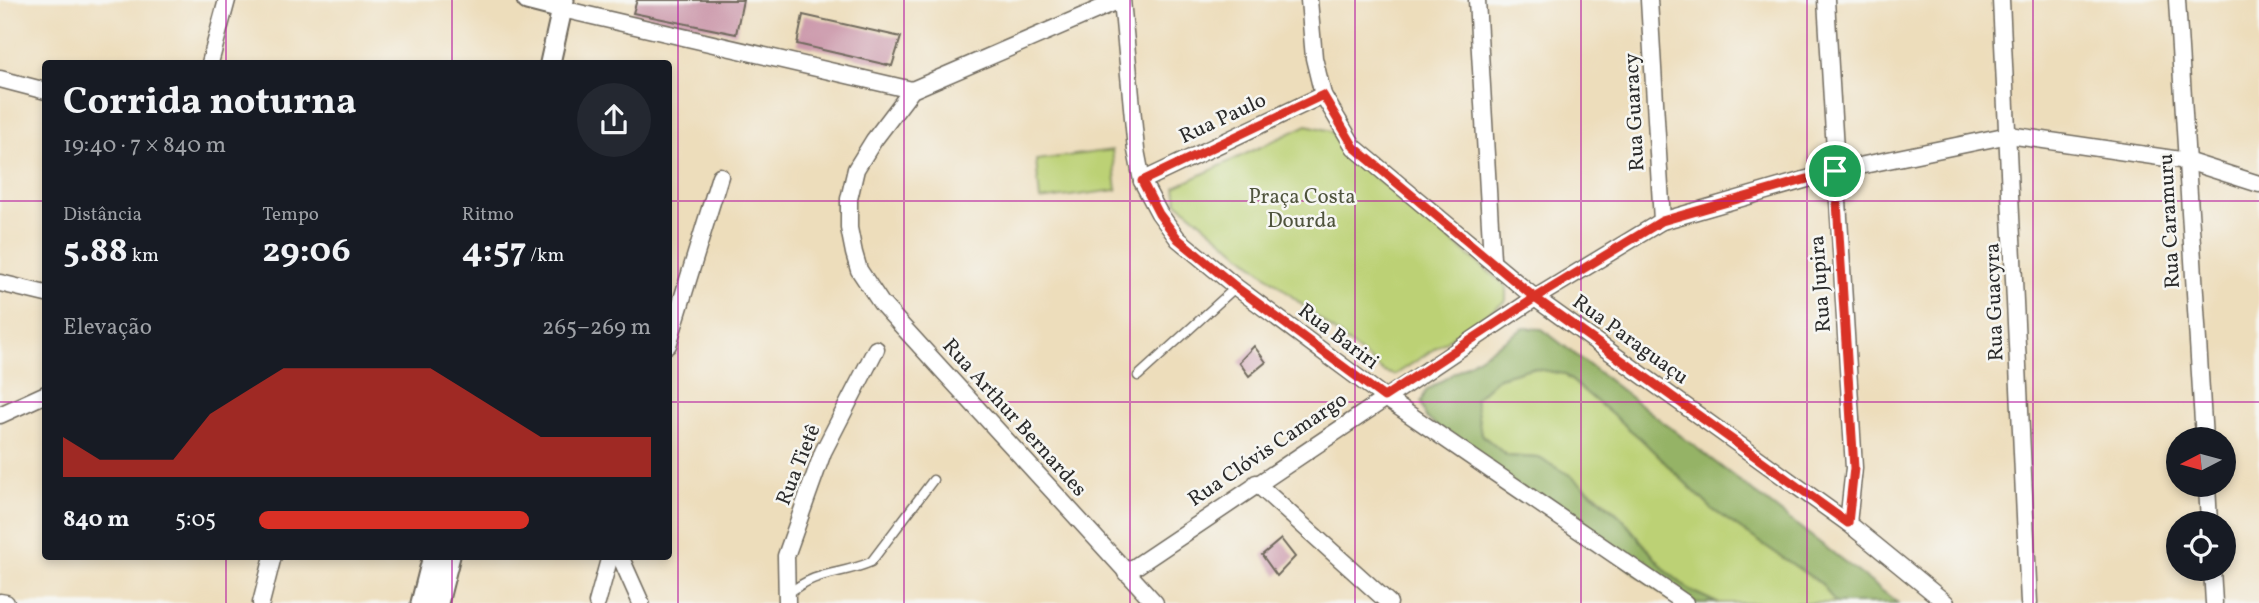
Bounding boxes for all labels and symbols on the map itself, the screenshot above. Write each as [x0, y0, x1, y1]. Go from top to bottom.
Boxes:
street label: Rua Guaracy [1617, 51, 1653, 172]
street label: Rua Paulo [1175, 86, 1271, 152]
pin [1805, 141, 1865, 201]
street label: Rua Caramuru [2152, 153, 2188, 289]
park label: Praça Costa Dourda [1248, 183, 1356, 236]
street label: Rua Jupira [1803, 234, 1839, 334]
street label: Rua Guacyra [1978, 242, 2012, 362]
street label: Rua Paraguaçu [1566, 288, 1694, 392]
street label: Rua Bariri [1291, 297, 1385, 377]
street label: Rua Arthur Bernardes [935, 333, 1093, 503]
street label: Rua Clóvis Camargo [1183, 386, 1353, 514]
street label: Rua Tietê [770, 420, 828, 510]
north arrow [2166, 427, 2236, 497]

